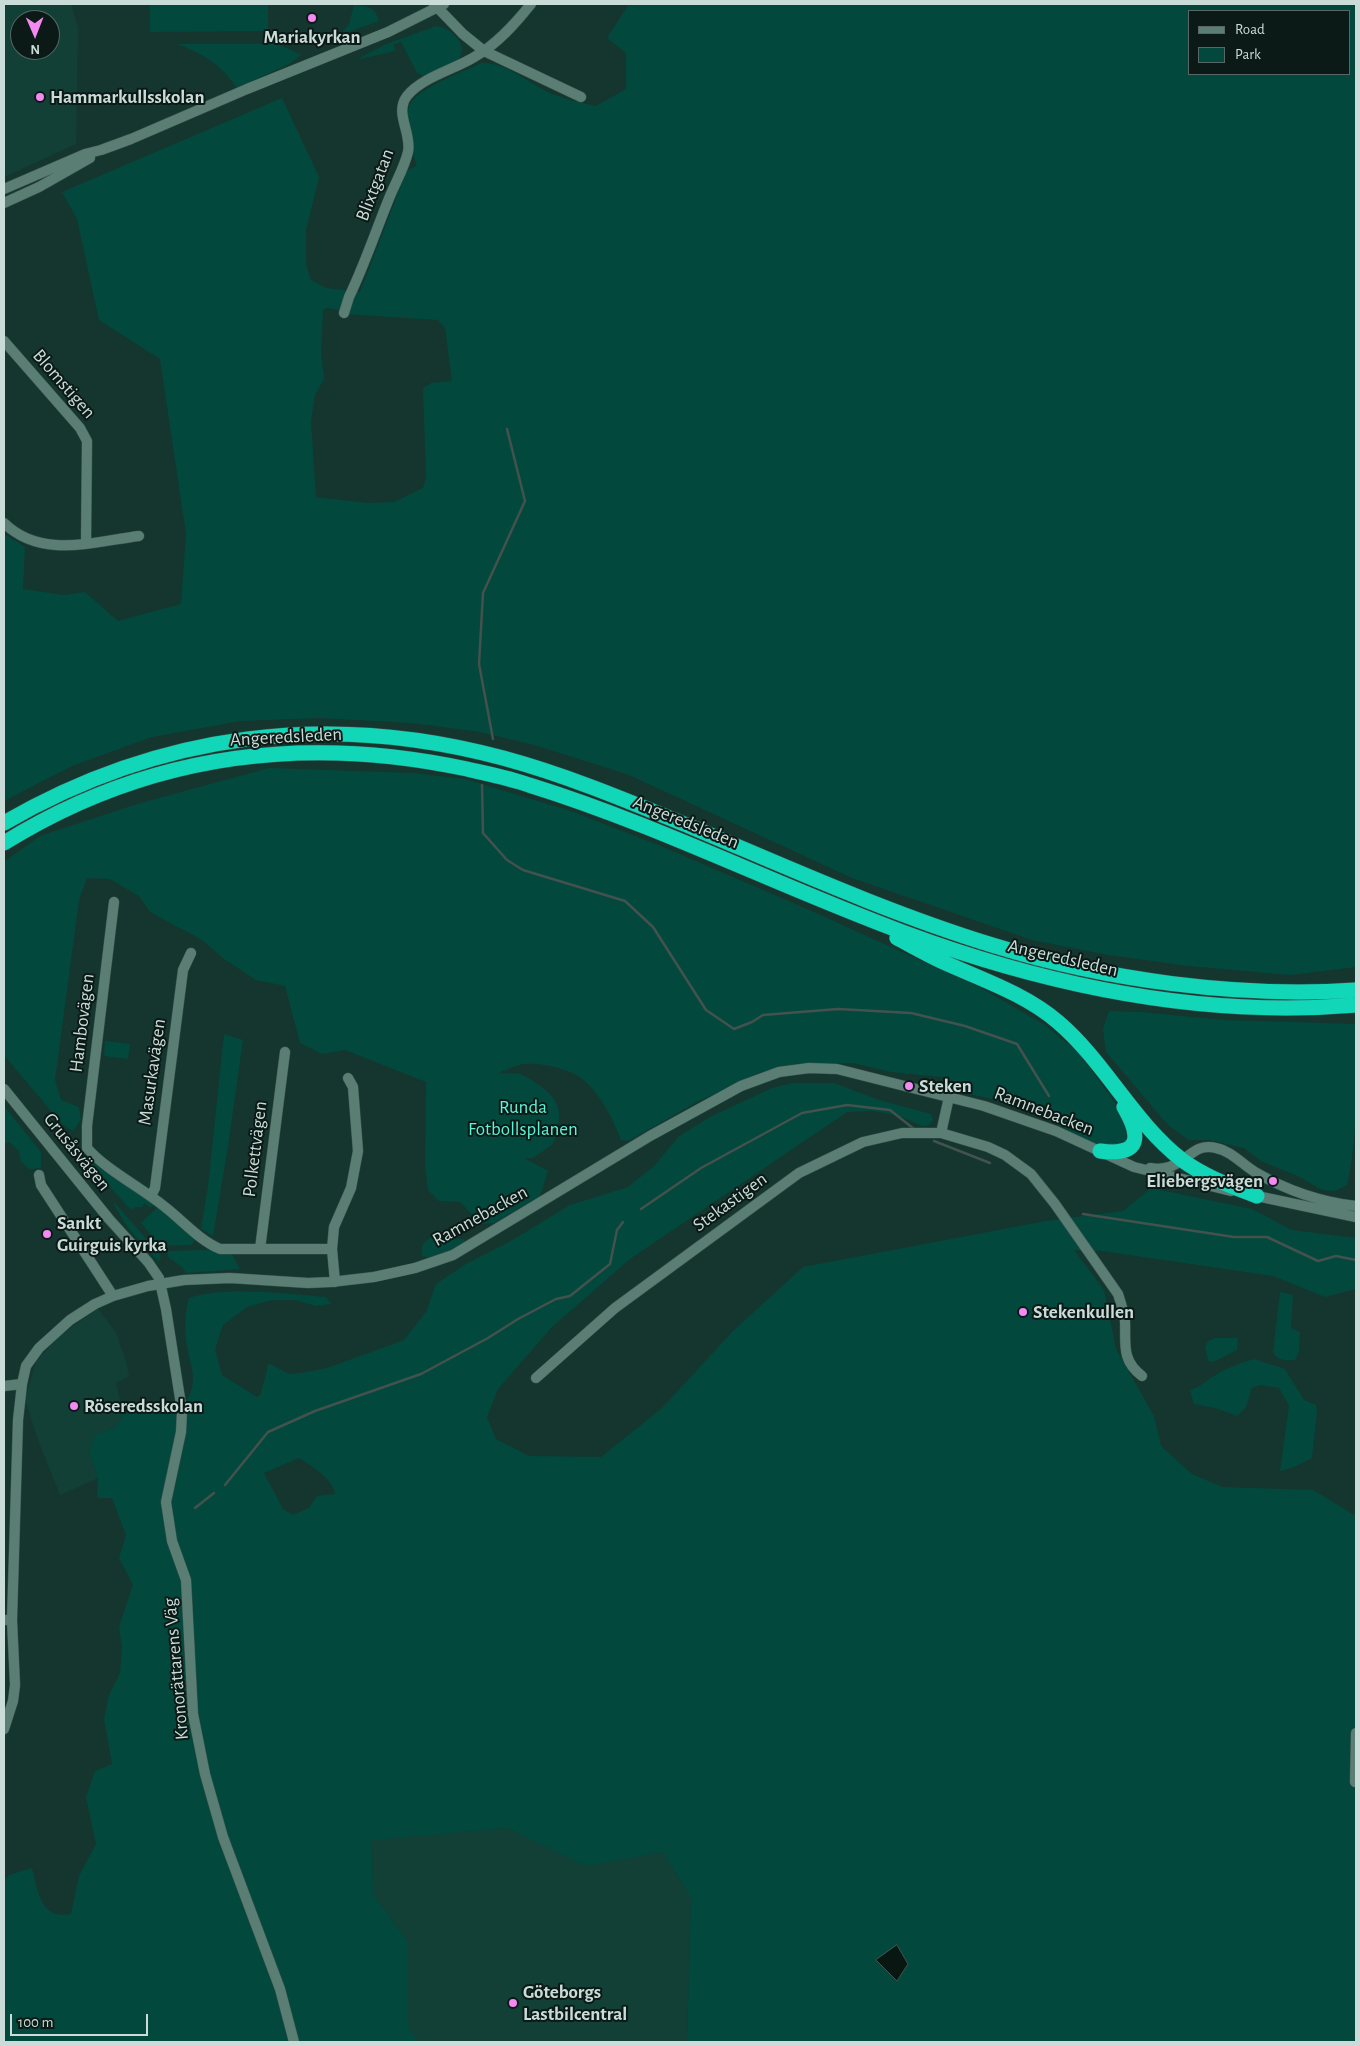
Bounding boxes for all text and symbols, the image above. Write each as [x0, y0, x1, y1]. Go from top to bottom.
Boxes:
north arrow [10, 10, 60, 60]
legend [1188, 10, 1350, 75]
marker: Mariakyrkan [306, 12, 318, 24]
text: Road [1235, 22, 1265, 37]
place label: Mariakyrkan [263, 26, 361, 48]
text: N [30, 42, 40, 56]
text: Park [1235, 47, 1261, 62]
place label: Hammarkullsskolan [50, 86, 204, 108]
marker: Hammarkullsskolan [34, 91, 46, 103]
street label: Blixtgatan [351, 146, 399, 224]
street label: Blomstigen [28, 345, 100, 423]
street label: Angeredsleden [229, 723, 343, 751]
street label: Angeredsleden [630, 790, 742, 854]
street label: Angeredsleden [1006, 934, 1120, 982]
street label: Hambovägen [65, 972, 99, 1074]
street label: Masurkavägen [133, 1017, 171, 1127]
place label: Steken [919, 1075, 972, 1097]
marker: Steken [903, 1080, 915, 1092]
street label: Ramnebacken [991, 1082, 1097, 1140]
park label: Runda Fotbollsplanen [468, 1096, 578, 1140]
street label: Polkettvägen [238, 1100, 272, 1198]
street label: Grusåsvägen [39, 1108, 115, 1196]
street label: Stekastigen [688, 1167, 772, 1237]
place label: Eliebergsvägen [1146, 1170, 1263, 1192]
marker: Eliebergsvägen [1267, 1175, 1279, 1187]
street label: Ramnebacken [429, 1181, 531, 1251]
place label: Sankt Guirguis kyrka [57, 1212, 167, 1256]
marker: Sankt Guirguis kyrka [41, 1228, 53, 1240]
place label: Stekenkullen [1033, 1301, 1134, 1323]
marker: Stekenkullen [1017, 1306, 1029, 1318]
place label: Röseredsskolan [84, 1395, 203, 1417]
marker: Röseredsskolan [68, 1400, 80, 1412]
street label: Kronorättarens Väg [158, 1597, 194, 1741]
place label: Göteborgs Lastbilcentral [523, 1981, 627, 2025]
marker: Göteborgs Lastbilcentral [507, 1997, 519, 2009]
scale bar [12, 2004, 150, 2036]
text: 100 m [18, 2015, 53, 2030]

